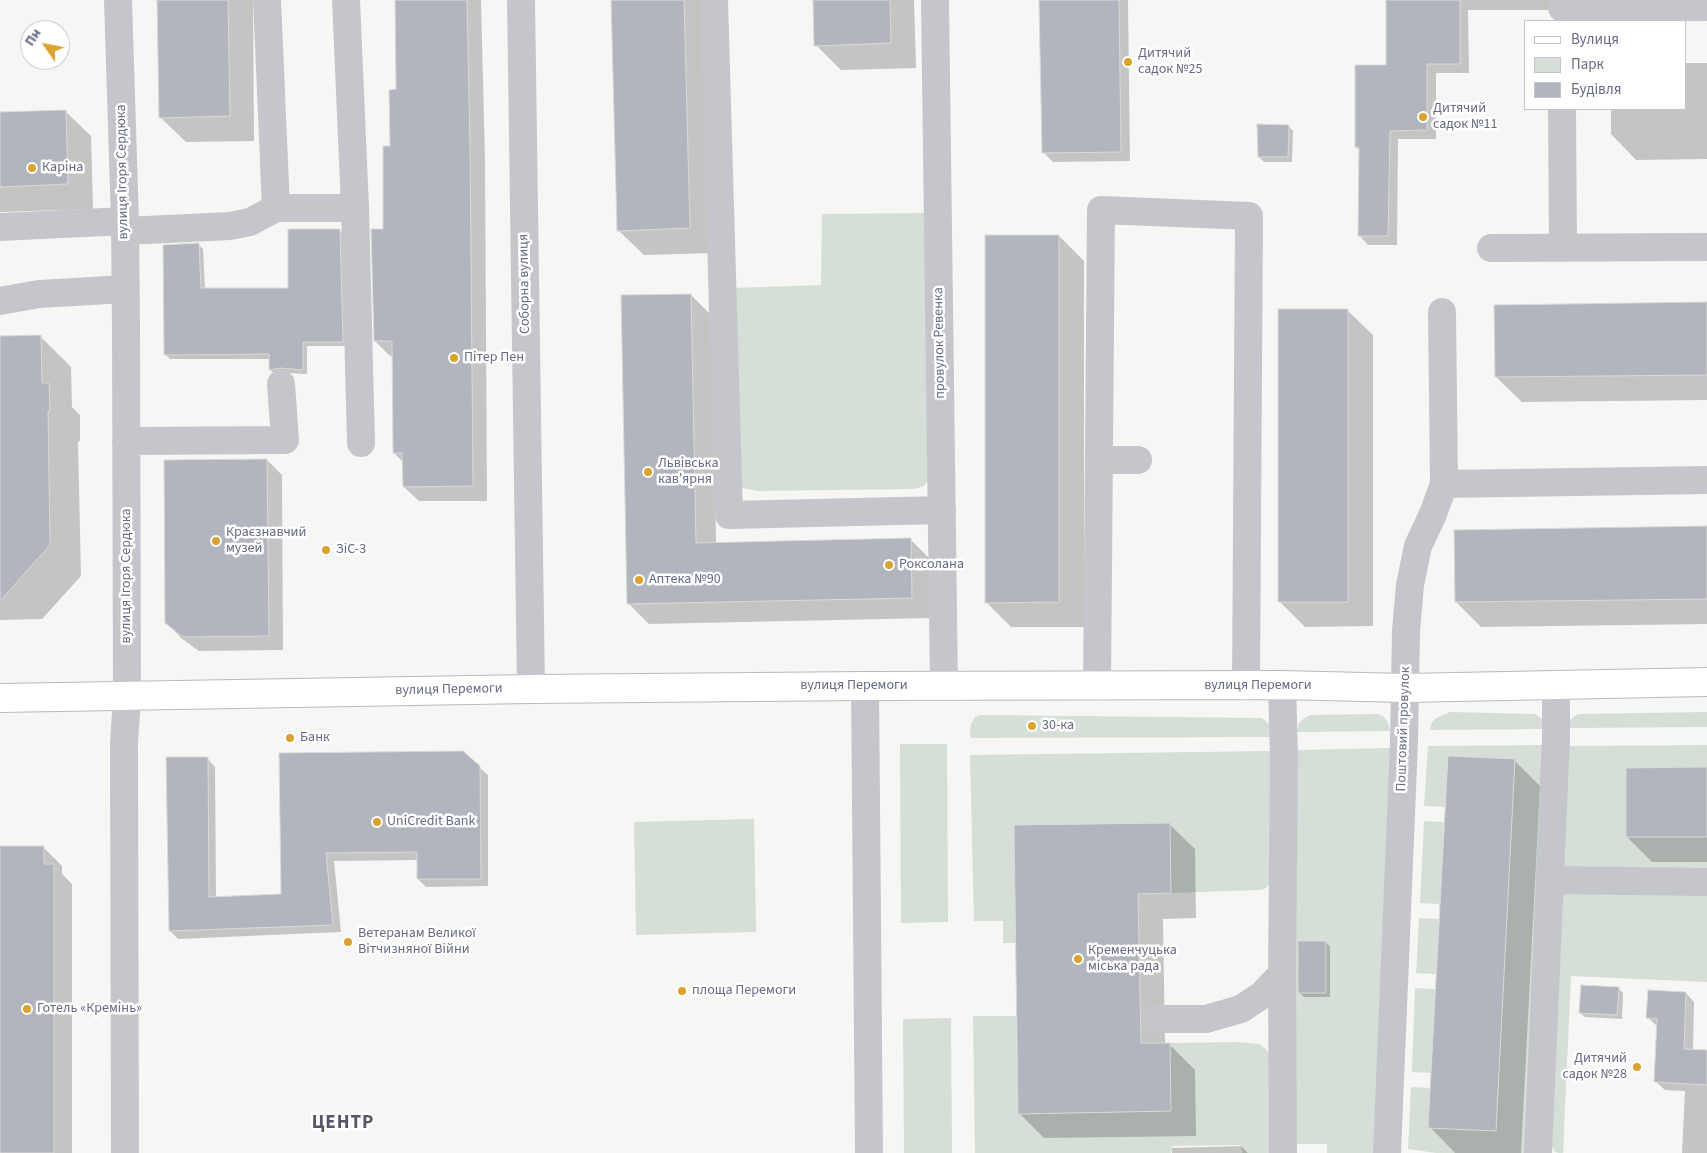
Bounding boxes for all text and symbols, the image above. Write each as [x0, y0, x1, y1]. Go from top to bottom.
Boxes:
north arrow [20, 20, 70, 70]
legend [1524, 20, 1687, 110]
text: Пн [20, 25, 46, 50]
text: Вулиця [1571, 29, 1619, 50]
place label: Дитячий садок №25 [1138, 46, 1202, 78]
text: Парк [1571, 54, 1604, 75]
marker: Дитячий садок №25 [1122, 56, 1134, 68]
text: Будівля [1571, 79, 1621, 100]
place label: Дитячий садок №11 [1433, 101, 1497, 134]
street label: вулиця Ігоря Сердюка [113, 104, 133, 240]
marker: Дитячий садок №11 [1417, 111, 1429, 123]
place label: Каріна [42, 160, 83, 176]
marker: Каріна [26, 162, 38, 174]
street label: Соборна вулиця [516, 234, 534, 334]
street label: провулок Ревенка [931, 287, 949, 399]
place label: Пітер Пен [464, 350, 524, 366]
marker: Пітер Пен [448, 352, 460, 364]
place label: Львiвська кав'ярня [658, 456, 718, 488]
marker: Львiвська кав'ярня [642, 466, 654, 478]
street label: вулиця Ігоря Сердюка [119, 508, 135, 644]
place label: Краєзнавчий музей [226, 525, 306, 558]
marker: Краєзнавчий музей [210, 535, 222, 547]
place label: ЗіС-3 [336, 542, 366, 558]
marker: ЗіС-3 [320, 544, 332, 556]
place label: Роксолана [899, 557, 964, 573]
marker: Роксолана [883, 559, 895, 571]
place label: Аптека №90 [649, 572, 721, 588]
marker: Аптека №90 [633, 574, 645, 586]
street label: Поштовий провулок [1393, 666, 1415, 792]
street label: вулиця Перемоги [800, 678, 908, 694]
street label: вулиця Перемоги [1204, 678, 1312, 694]
street label: вулиця Перемоги [395, 681, 503, 699]
place label: 30-ка [1042, 718, 1074, 734]
marker: 30-ка [1026, 720, 1038, 732]
place label: Банк [300, 730, 330, 746]
marker: Банк [284, 732, 296, 744]
place label: UniCredit Bank [387, 814, 475, 830]
marker: UniCredit Bank [371, 816, 383, 828]
place label: Ветеранам Великої Вітчизняної Війни [358, 926, 476, 959]
marker: Ветеранам Великої Вітчизняної Війни [342, 936, 354, 948]
place label: Кременчуцька міська рада [1088, 943, 1177, 976]
marker: Кременчуцька міська рада [1072, 953, 1084, 965]
place label: площа Перемоги [692, 983, 796, 999]
marker: площа Перемоги [676, 985, 688, 997]
place label: Готель «Кремінь» [37, 1001, 142, 1017]
marker: Готель «Кремінь» [21, 1003, 33, 1015]
place label: Дитячий садок №28 [1563, 1051, 1627, 1084]
marker: Дитячий садок №28 [1631, 1061, 1643, 1073]
district label: ЦЕНТР [311, 1113, 375, 1135]

